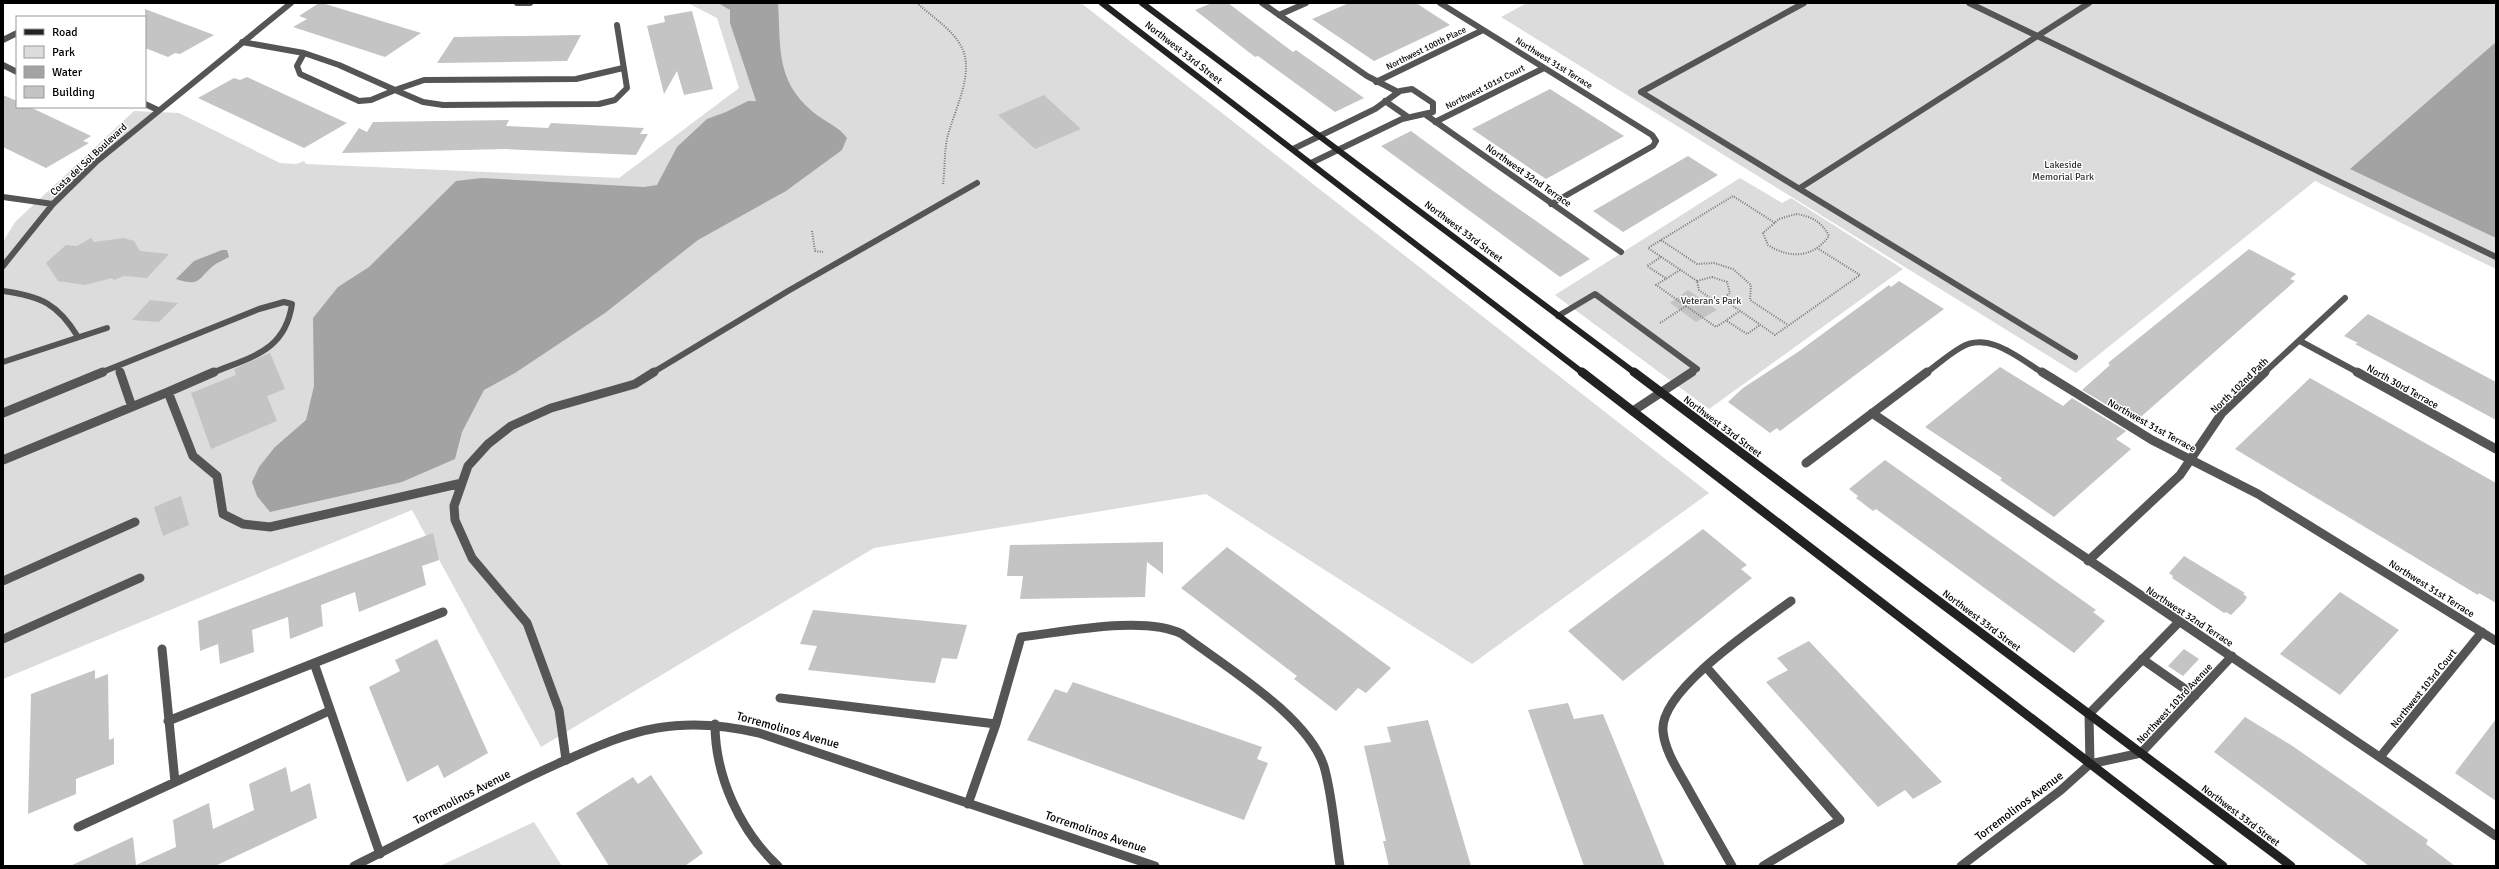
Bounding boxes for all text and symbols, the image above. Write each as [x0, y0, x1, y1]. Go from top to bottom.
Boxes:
legend [16, 16, 146, 108]
street label: Northwest 33rd Street [1142, 19, 1225, 87]
street label: Northwest 100th Place [1384, 24, 1469, 73]
text: Road [52, 25, 78, 40]
street label: Northwest 31st Terrace [1513, 35, 1595, 92]
text: Park [52, 45, 75, 60]
street label: Northwest 101st Court [1444, 63, 1527, 112]
text: Water [52, 65, 83, 80]
text: Building [52, 85, 95, 100]
street label: Costa del Sol Boulevard [48, 121, 130, 198]
street label: Northwest 32nd Terrace [1483, 142, 1574, 210]
park label: Lakeside Memorial Park [2032, 159, 2094, 183]
street label: Northwest 33rd Street [1422, 198, 1505, 265]
park label: Veteran's Park [1681, 295, 1741, 307]
street label: North 102nd Path [2208, 355, 2271, 416]
street label: North 30rd Terrace [2365, 362, 2440, 412]
street label: Northwest 33rd Street [1681, 393, 1764, 460]
street label: Northwest 31st Terrace [2105, 397, 2198, 455]
street label: Northwest 31st Terrace [2386, 558, 2477, 620]
street label: Northwest 32nd Terrace [2144, 584, 2235, 650]
street label: Northwest 33rd Street [1940, 587, 2023, 654]
street label: Northwest 103rd Court [2388, 646, 2460, 731]
street label: Northwest 103rd Avenue [2134, 661, 2215, 746]
street label: Torremolinos Avenue [735, 709, 841, 752]
street label: Torremolinos Avenue [411, 767, 513, 828]
street label: Torremolinos Avenue [1972, 768, 2066, 844]
street label: Northwest 33rd Street [2199, 782, 2282, 849]
street label: Torremolinos Avenue [1043, 808, 1149, 857]

